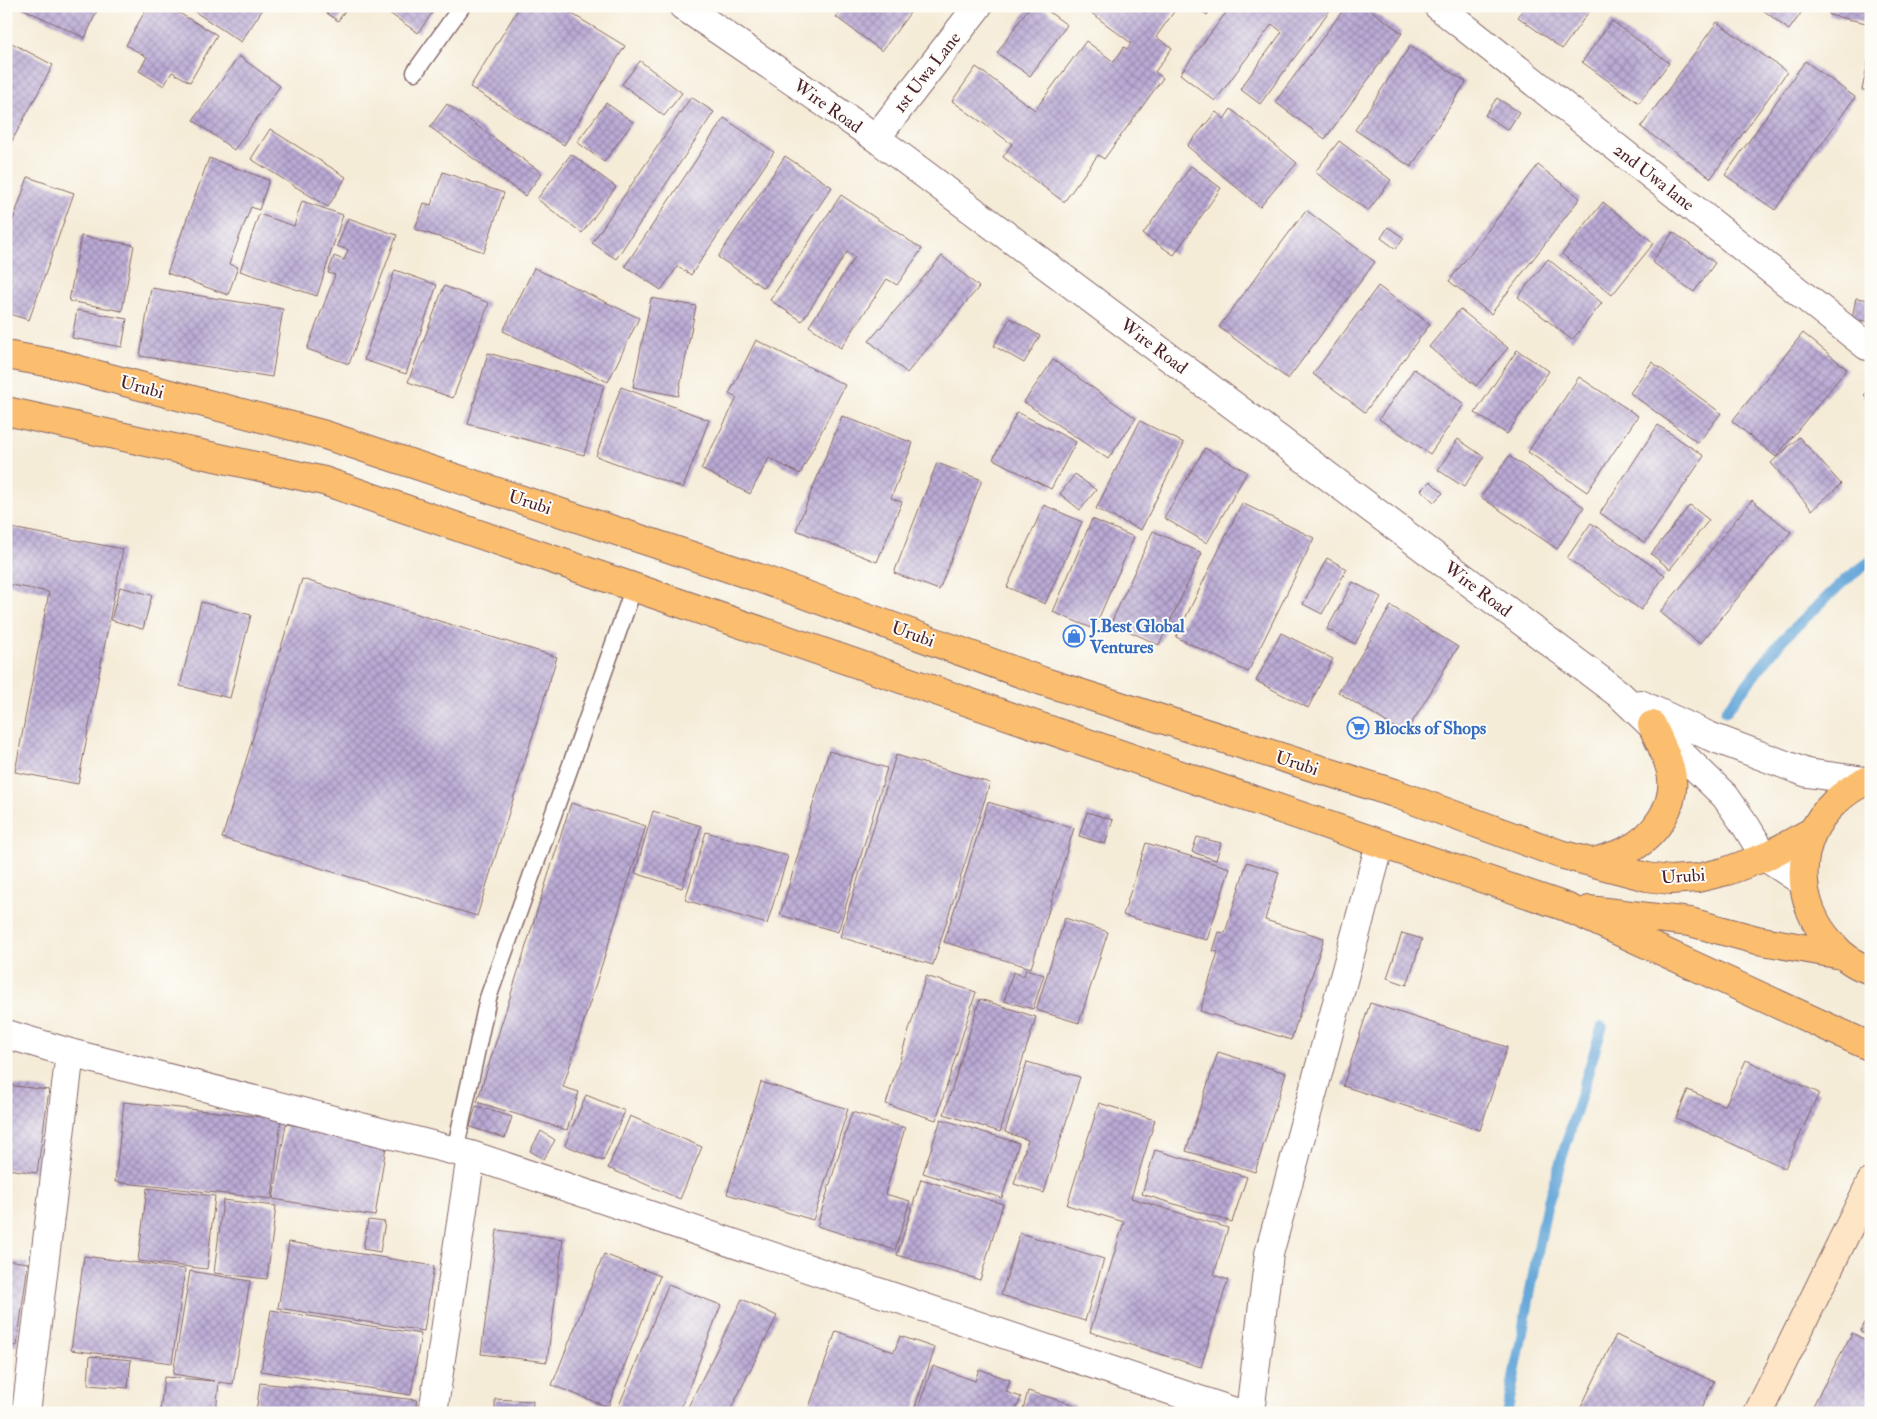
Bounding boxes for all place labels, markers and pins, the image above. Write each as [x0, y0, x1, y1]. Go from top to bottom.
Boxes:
place label: J.Best Global Ventures [1089, 615, 1185, 659]
shop icon: J.Best Global Ventures [1062, 624, 1086, 648]
supermarket icon: Blocks of Shops [1346, 716, 1370, 740]
place label: Blocks of Shops [1374, 717, 1486, 740]

